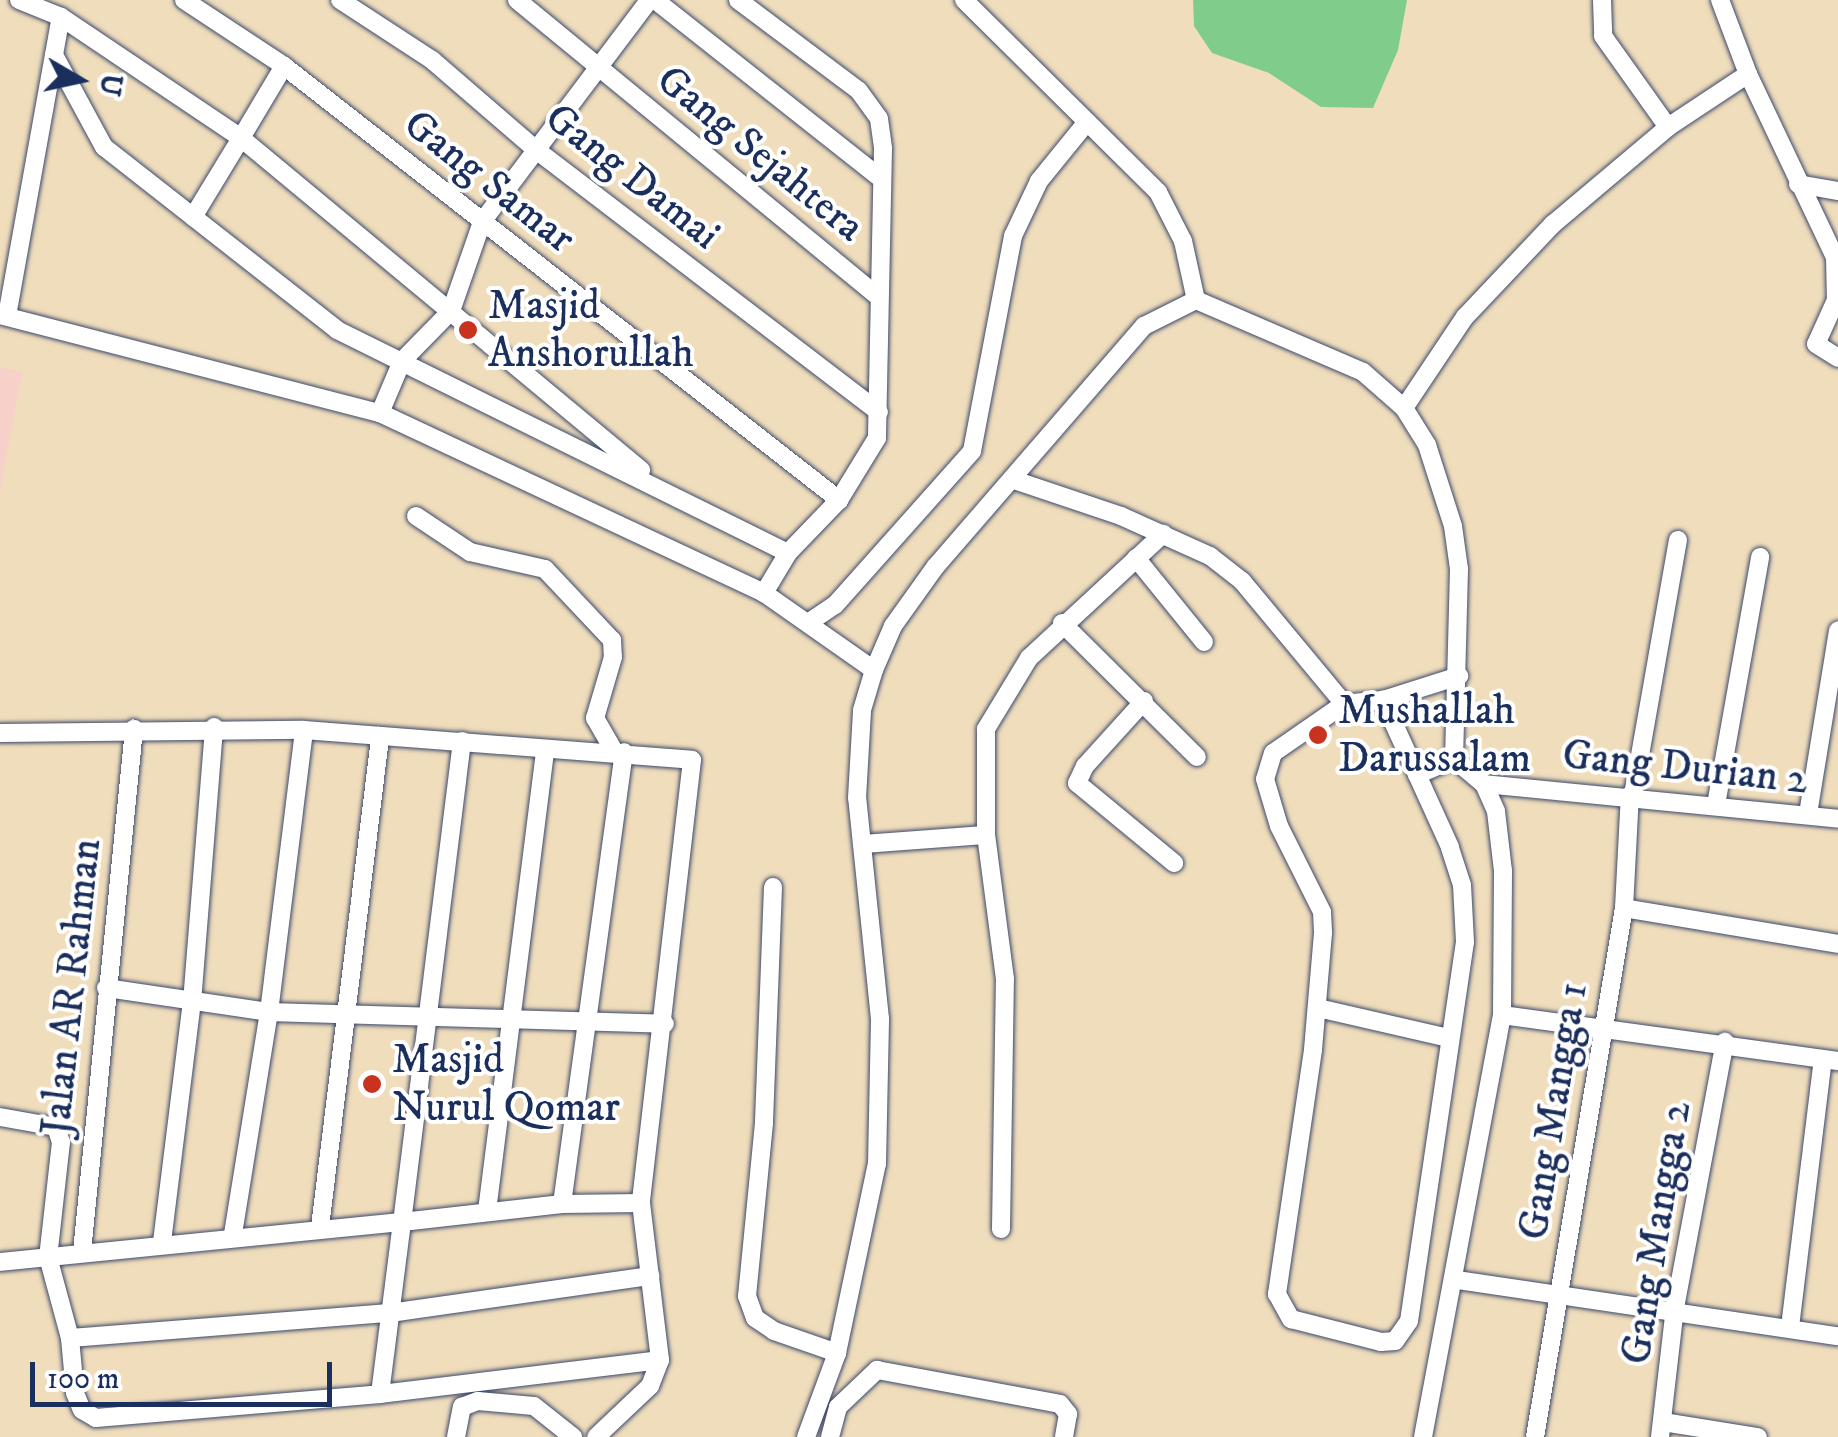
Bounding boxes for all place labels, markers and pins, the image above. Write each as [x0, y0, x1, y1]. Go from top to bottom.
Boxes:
place label: Masjid Anshorullah [488, 281, 694, 380]
marker: Masjid Anshorullah [457, 319, 479, 341]
place label: Mushallah Darussalam [1338, 686, 1531, 784]
marker: Mushallah Darussalam [1307, 724, 1329, 746]
place label: Masjid Nurul Qomar [392, 1035, 620, 1134]
marker: Masjid Nurul Qomar [361, 1073, 383, 1095]

